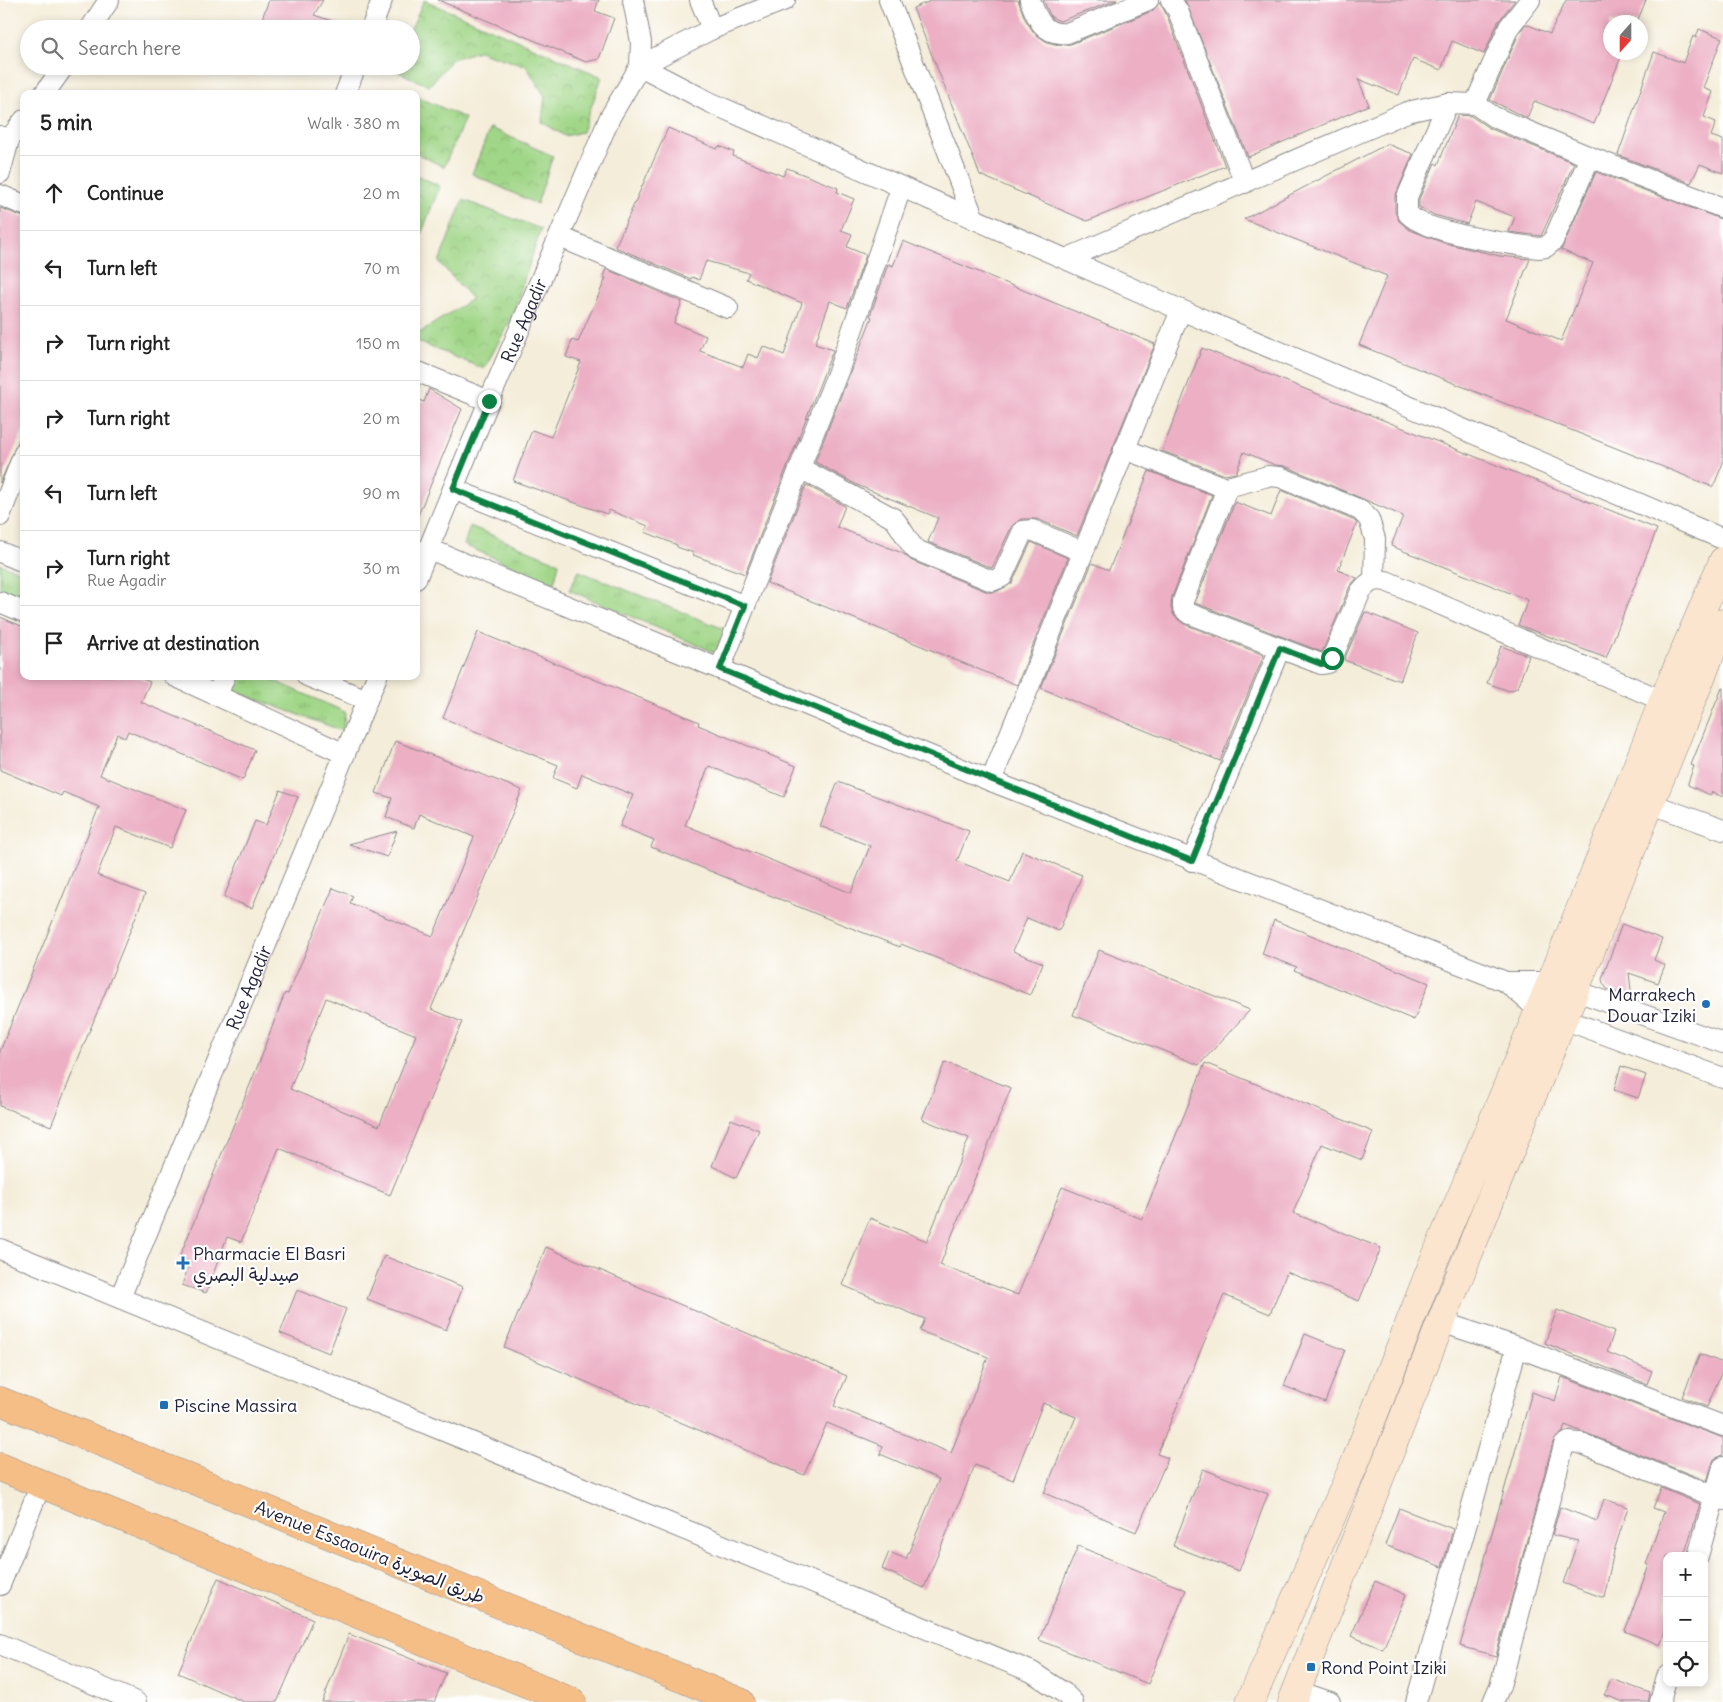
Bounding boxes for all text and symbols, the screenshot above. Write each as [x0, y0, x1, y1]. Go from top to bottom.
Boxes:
north arrow [1603, 15, 1648, 60]
search box [20, 20, 420, 75]
icon: search [38, 34, 66, 62]
text: Search here [78, 36, 181, 60]
text: 5 min [40, 109, 92, 136]
text: Walk · 380 m [307, 113, 400, 133]
icon: ahead [40, 179, 68, 207]
text: Continue [87, 181, 164, 205]
text: 20 m [363, 183, 400, 203]
icon: left [40, 254, 68, 282]
text: Turn left [87, 256, 157, 280]
text: 70 m [364, 258, 400, 278]
street label: Rue Agadir [495, 274, 552, 366]
icon: right [40, 329, 68, 357]
text: Turn right [87, 331, 170, 355]
text: 150 m [356, 333, 400, 353]
route end [478, 390, 501, 413]
icon: right [40, 404, 68, 432]
text: Turn right [87, 406, 170, 430]
text: 20 m [363, 408, 400, 428]
icon: left [40, 479, 68, 507]
text: Turn left [87, 481, 157, 505]
text: 90 m [362, 483, 400, 503]
text: Turn right [87, 546, 170, 570]
icon: right [40, 554, 68, 582]
text: 30 m [363, 558, 400, 578]
text: Rue Agadir [87, 570, 167, 590]
icon: arrive [40, 629, 68, 657]
text: Arrive at destination [87, 631, 260, 655]
route start [1321, 647, 1344, 670]
street label: Rue Agadir [221, 941, 276, 1033]
place label: Marrakech Douar Iziki [1607, 983, 1696, 1027]
marker: Marrakech Douar Iziki [1700, 998, 1712, 1010]
place label: Pharmacie El Basri صيدلية البصري [193, 1242, 346, 1288]
marker: Pharmacie El Basri صيدلية البصري [177, 1257, 189, 1269]
place label: Piscine Massira [174, 1394, 297, 1417]
marker: Piscine Massira [158, 1399, 170, 1411]
street label: Avenue Essaouira طريق الصويرة [252, 1495, 488, 1609]
map controls [1663, 1552, 1708, 1687]
button: + [1663, 1552, 1708, 1597]
button: − [1663, 1597, 1708, 1642]
button: locate [1663, 1642, 1708, 1687]
place label: Rond Point Iziki [1321, 1656, 1447, 1679]
marker: Rond Point Iziki [1305, 1661, 1317, 1673]

